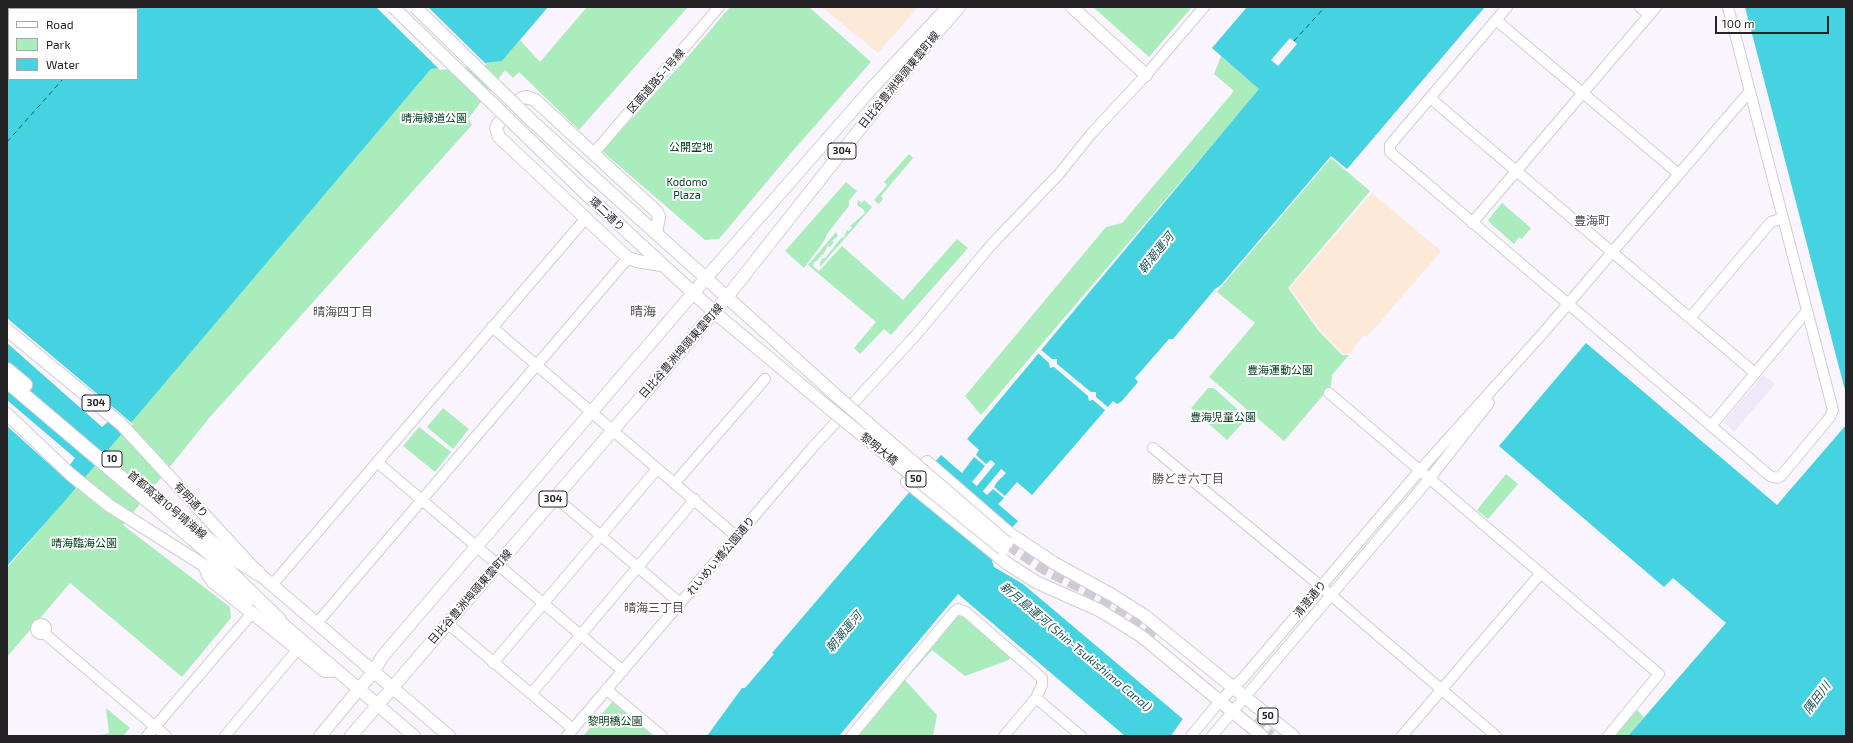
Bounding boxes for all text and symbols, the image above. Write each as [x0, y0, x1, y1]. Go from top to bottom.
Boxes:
legend [8, 8, 138, 80]
scale bar [1717, 8, 1831, 34]
text: 100 m [1722, 16, 1754, 30]
text: Road [46, 17, 74, 31]
street label: 日比谷豊洲埠頭東雲町線 [856, 29, 942, 131]
text: Park [46, 37, 71, 51]
street label: 区画道路5-1号線 [624, 46, 688, 116]
text: Water [46, 57, 80, 71]
park label: 晴海緑道公園 [401, 111, 467, 125]
park label: 公開空地 [669, 140, 713, 154]
road number: 304 [828, 143, 856, 159]
park label: Kodomo Plaza [666, 175, 708, 201]
street label: 環二通り [586, 194, 628, 234]
district label: 豊海町 [1574, 214, 1610, 228]
water label: 朝潮運河 [1135, 230, 1177, 276]
street label: 日比谷豊洲埠頭東雲町線 [636, 301, 726, 401]
district label: 晴海 [630, 304, 656, 320]
district label: 晴海四丁目 [313, 305, 373, 319]
park label: 豊海運動公園 [1247, 363, 1313, 377]
road number: 304 [82, 395, 110, 411]
park label: 豊海児童公園 [1190, 410, 1256, 424]
street label: 黎明大橋 [858, 430, 900, 468]
road number: 10 [102, 451, 122, 467]
street label: 首都高速10号晴海線 [125, 468, 209, 542]
road number: 50 [906, 471, 926, 487]
district label: 勝どき六丁目 [1152, 472, 1224, 486]
street label: 有明通り [171, 479, 211, 521]
road number: 304 [539, 491, 567, 507]
street label: れいめい橋公園通り [684, 514, 758, 598]
park label: 晴海臨海公園 [51, 536, 117, 550]
street label: 日比谷豊洲埠頭東雲町線 [425, 547, 515, 647]
street label: 清澄通り [1291, 578, 1329, 620]
water label: 新月島運河 (Shin-Tsukishima Canal) [997, 579, 1155, 715]
district label: 晴海三丁目 [624, 601, 684, 615]
water label: 朝潮運河 [823, 609, 865, 655]
water label: 隅田川 [1800, 679, 1834, 717]
road number: 50 [1258, 708, 1278, 724]
park label: 黎明橋公園 [588, 714, 642, 728]

